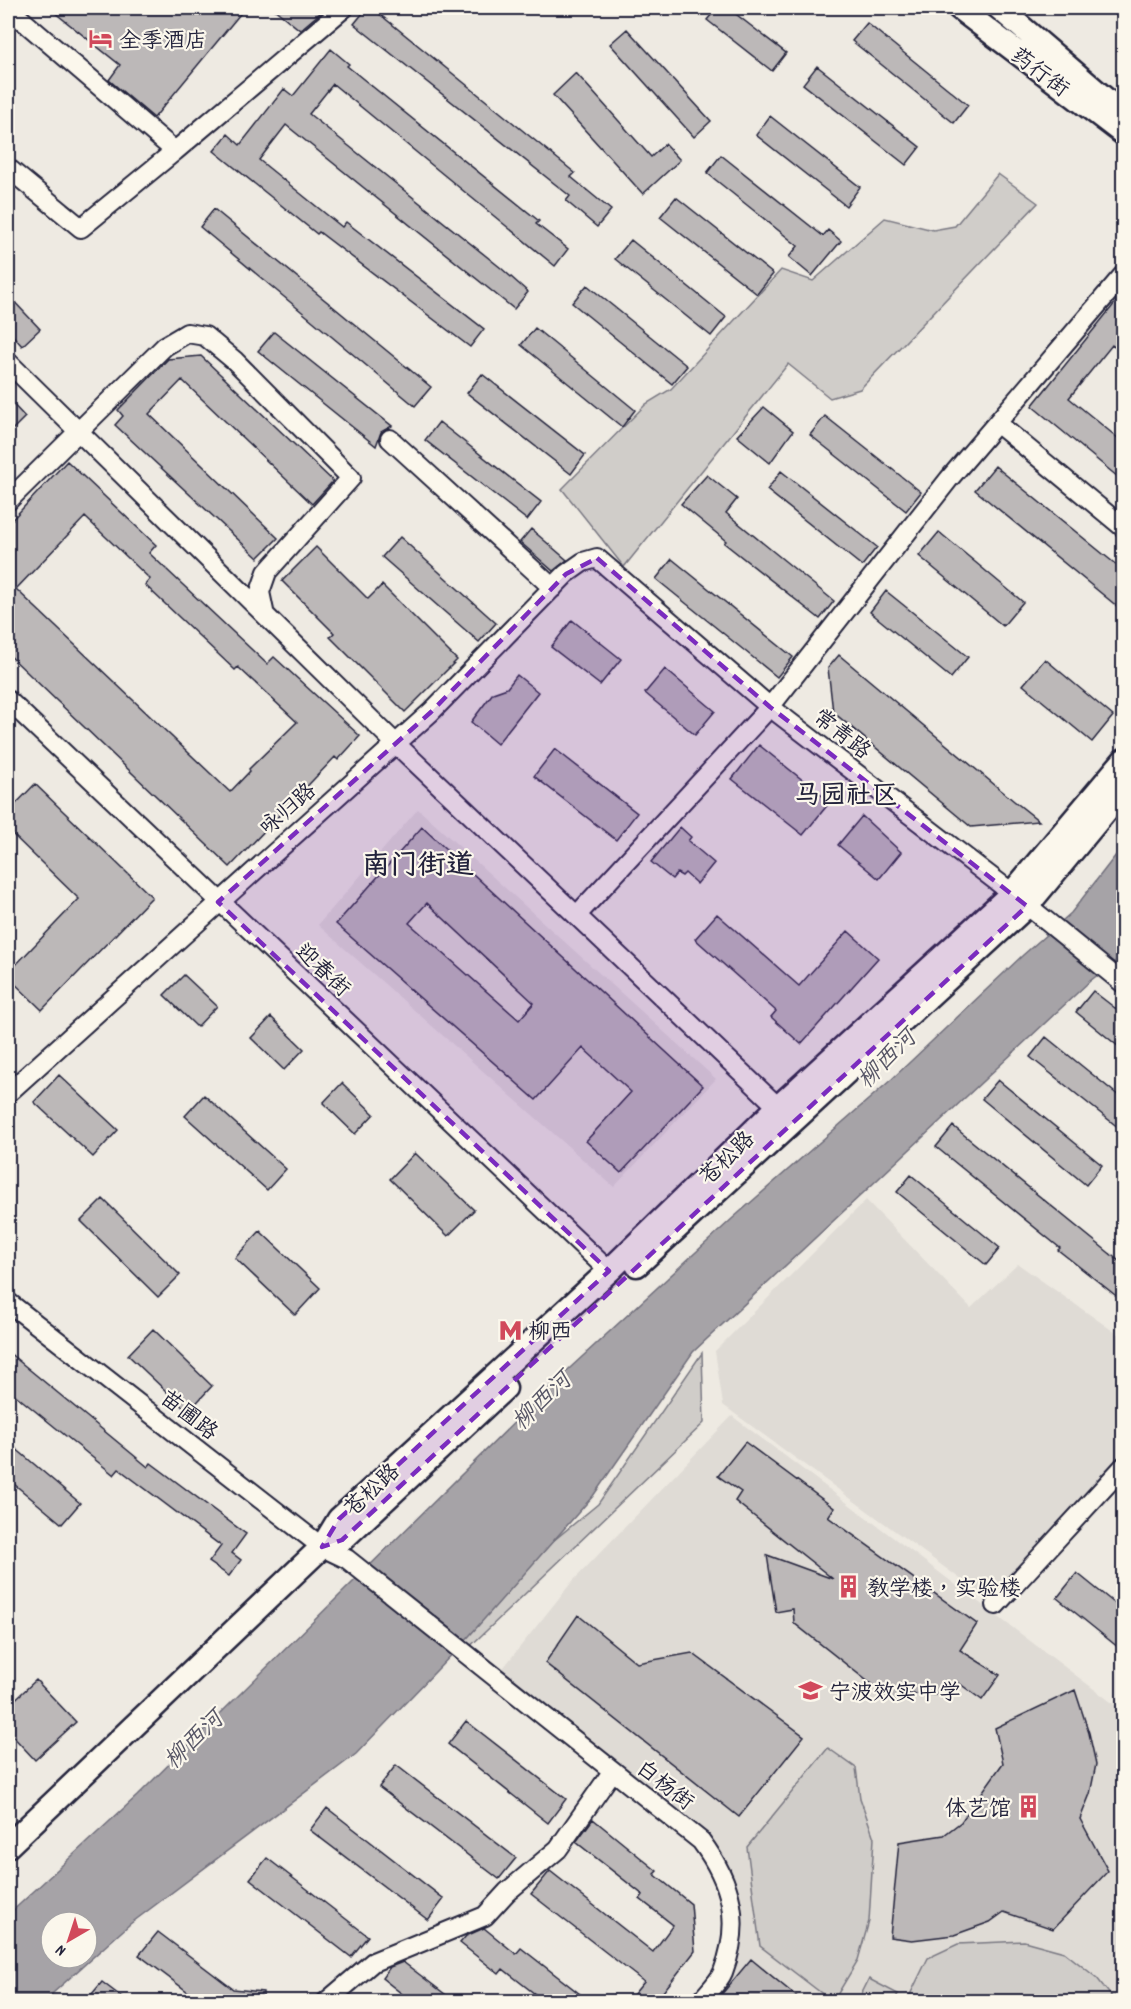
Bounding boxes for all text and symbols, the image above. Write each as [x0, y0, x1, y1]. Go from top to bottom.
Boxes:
hotel icon: 全季酒店 [88, 26, 114, 52]
place label: 全季酒店 [119, 27, 207, 58]
street label: 药行街 [1003, 42, 1075, 106]
street label: 常青路 [805, 703, 876, 768]
street label: 咏归路 [254, 777, 324, 844]
district label: 马园社区 [794, 779, 898, 816]
district label: 南门街道 [362, 848, 474, 888]
street label: 迎春街 [287, 938, 356, 1005]
water label: 柳西河 [851, 1020, 928, 1098]
street label: 苍松路 [694, 1125, 763, 1194]
metro station icon: 柳西 [497, 1317, 523, 1343]
place label: 柳西 [528, 1318, 572, 1349]
water label: 柳西河 [505, 1362, 584, 1439]
street label: 苗圃路 [152, 1384, 223, 1449]
street label: 苍松路 [339, 1458, 408, 1525]
building icon: 教学楼，实验楼 [836, 1574, 862, 1600]
place label: 教学楼，实验楼 [867, 1575, 1021, 1606]
school or university icon: 宁波效实中学 [798, 1678, 824, 1704]
place label: 宁波效实中学 [829, 1679, 961, 1710]
water label: 柳西河 [157, 1701, 236, 1778]
street label: 白杨街 [628, 1754, 699, 1819]
building icon: 体艺馆 [1016, 1794, 1042, 1820]
place label: 体艺馆 [945, 1795, 1011, 1826]
north arrow [39, 1910, 99, 1970]
text: N [51, 1938, 71, 1961]

